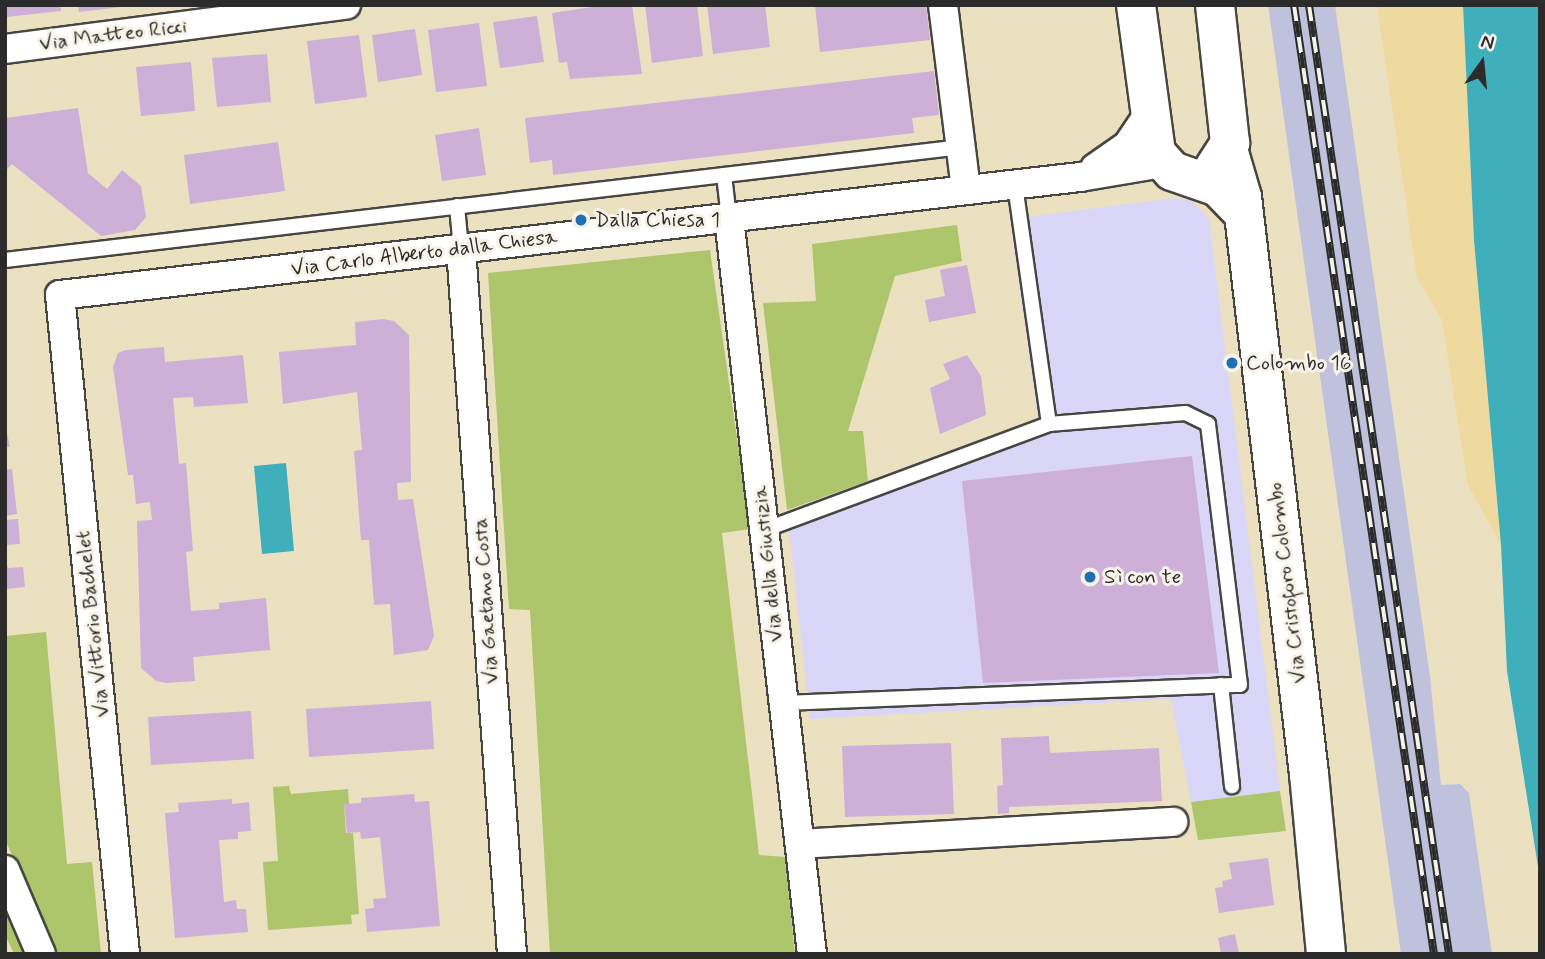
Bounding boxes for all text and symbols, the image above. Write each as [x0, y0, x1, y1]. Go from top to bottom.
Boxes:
street label: Via Matteo Ricci [39, 14, 187, 56]
north arrow [1447, 28, 1517, 98]
text: N [1478, 29, 1497, 56]
place label: Dalla Chiesa 1 [595, 207, 722, 233]
marker: Dalla Chiesa 1 [573, 212, 589, 228]
street label: Via Carlo Alberto dalla Chiesa [292, 224, 556, 282]
place label: Colombo 16 [1246, 350, 1351, 376]
marker: Colombo 16 [1224, 355, 1240, 371]
street label: Via Cristoforo Colombo [1262, 481, 1312, 685]
street label: Via della Giustizia [747, 487, 789, 641]
street label: Via Gaetano Costa [468, 517, 504, 685]
street label: Via Vittorio Bachelet [71, 529, 115, 719]
place label: Sì con te [1104, 564, 1184, 590]
marker: Sì con te [1082, 569, 1098, 585]

